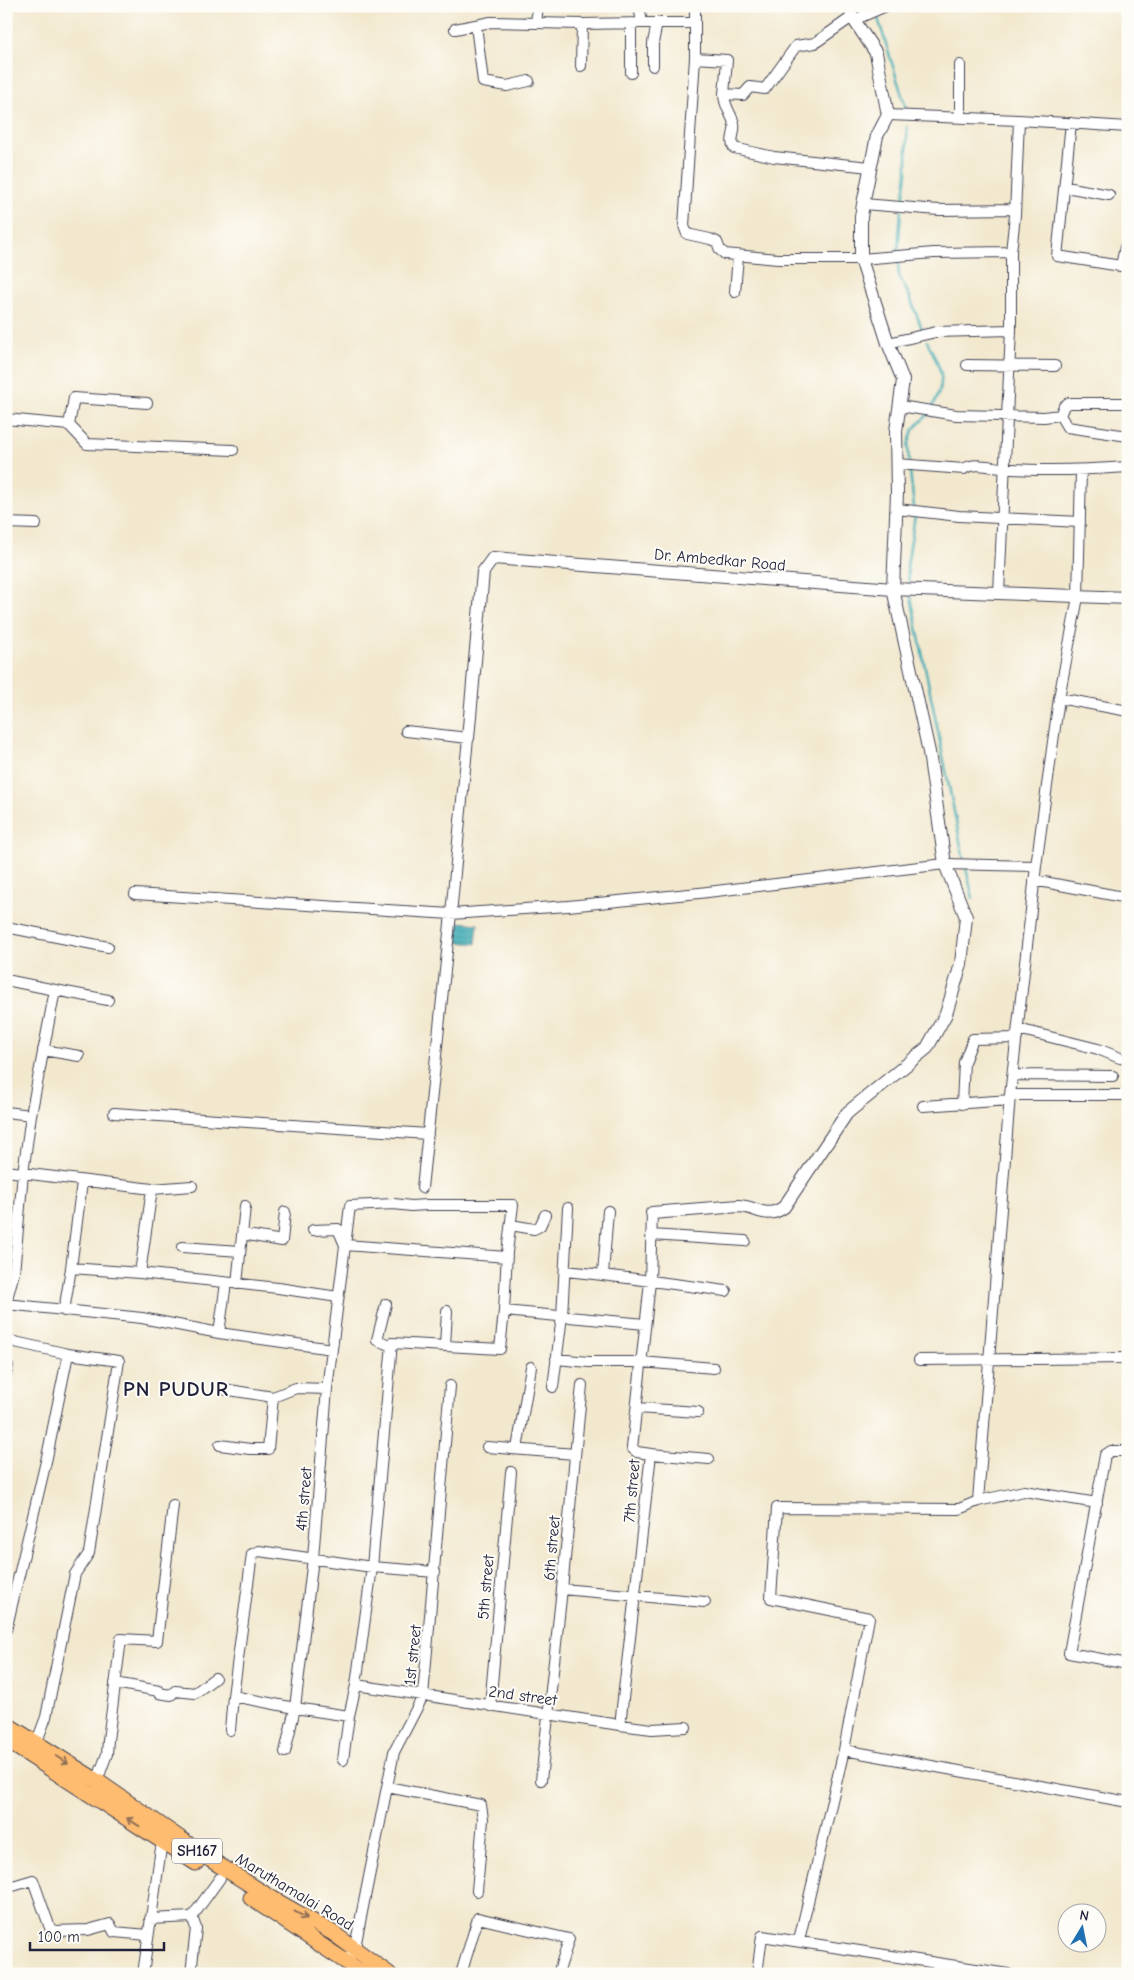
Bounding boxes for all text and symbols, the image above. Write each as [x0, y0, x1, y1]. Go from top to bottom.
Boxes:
street label: Dr. Ambedkar Road [653, 545, 787, 575]
district label: PN PUDUR [123, 1377, 229, 1401]
street label: 7th street [620, 1458, 644, 1524]
street label: 4th street [292, 1466, 316, 1532]
street label: 6th street [540, 1514, 564, 1581]
street label: 5th street [474, 1553, 498, 1620]
street label: 1st street [401, 1624, 425, 1686]
street label: 2nd street [487, 1682, 559, 1710]
one-way arrow [55, 1755, 69, 1765]
one-way arrow [127, 1817, 141, 1827]
road number: SH167 [172, 1838, 222, 1864]
street label: Maruthamalai Road [232, 1850, 357, 1934]
north arrow [1056, 1902, 1106, 1952]
text: N [1078, 1907, 1090, 1925]
one-way arrow [293, 1911, 308, 1920]
scale bar [30, 1920, 164, 1952]
text: 100 m [38, 1928, 80, 1946]

